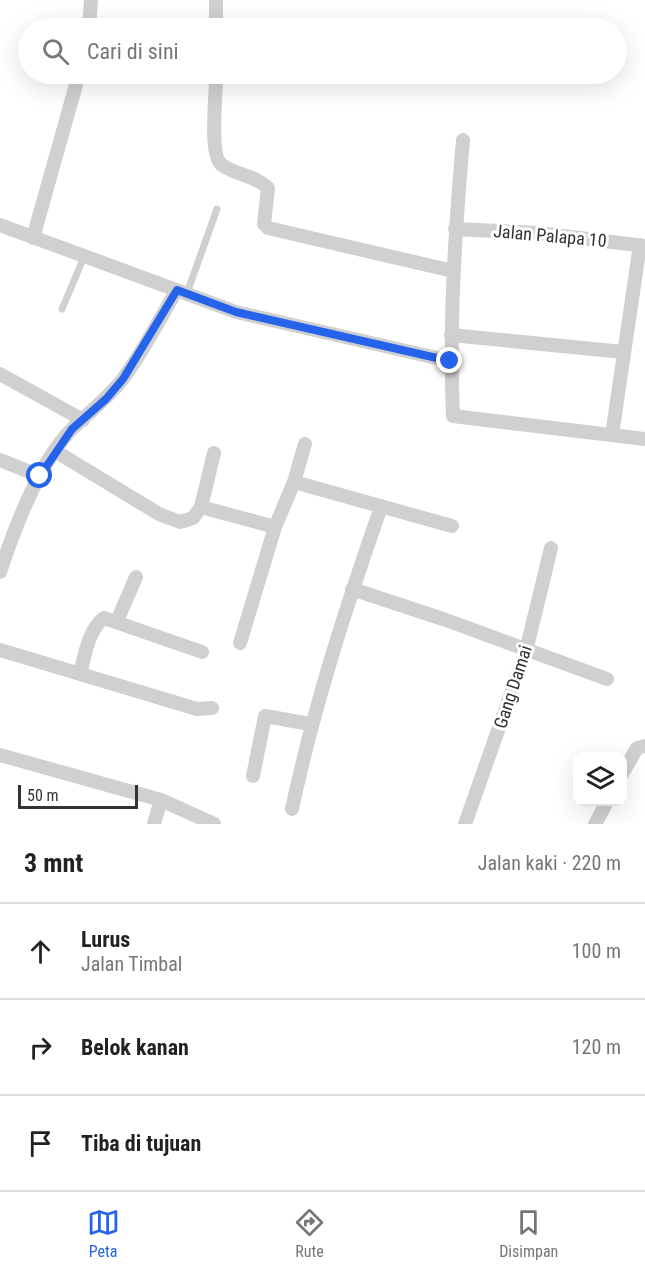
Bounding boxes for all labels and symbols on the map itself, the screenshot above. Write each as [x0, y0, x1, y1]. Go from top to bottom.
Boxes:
street label: Jalan Palapa 10 [493, 220, 608, 251]
route end [436, 347, 462, 373]
route start [26, 462, 52, 488]
street label: Gang Damai [489, 643, 536, 731]
scale bar [18, 782, 138, 810]

